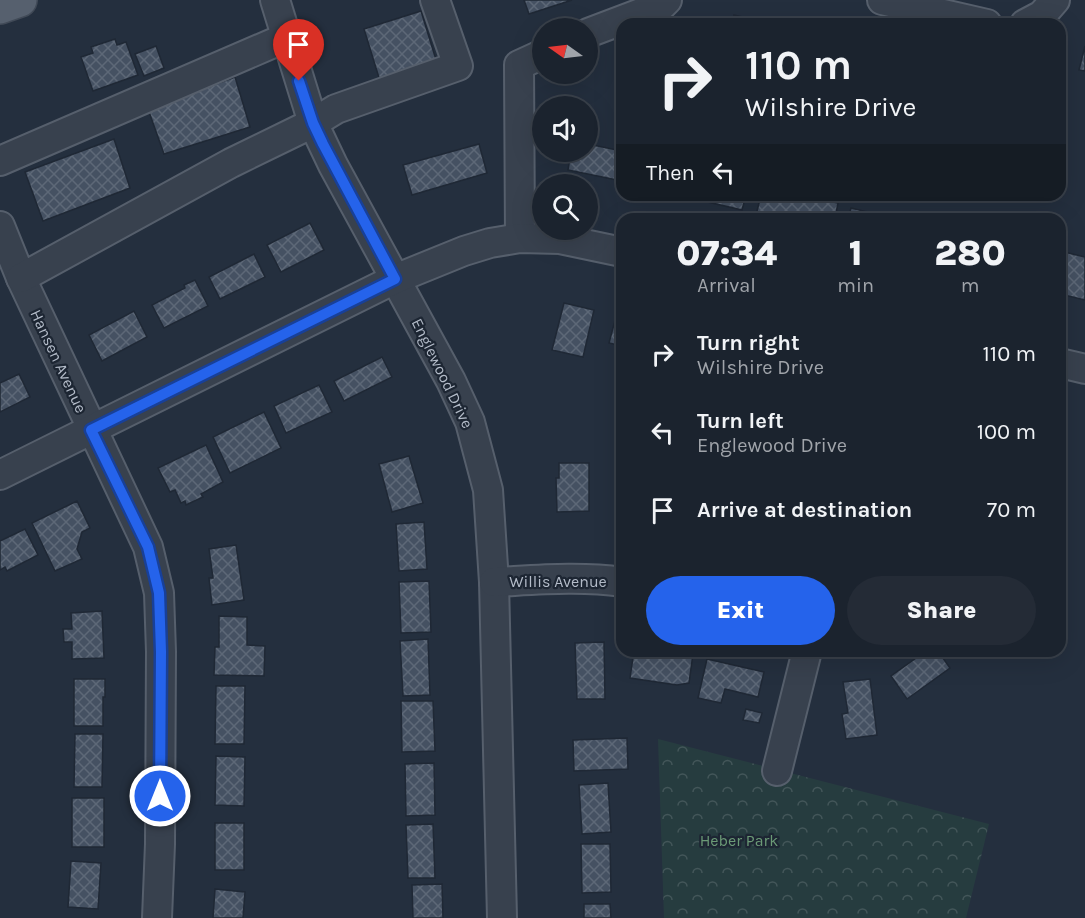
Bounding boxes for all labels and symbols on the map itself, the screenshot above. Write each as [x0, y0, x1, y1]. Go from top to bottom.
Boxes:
north arrow [532, 18, 598, 84]
pin [273, 19, 324, 81]
street label: Hansen Avenue [26, 306, 91, 416]
street label: Englewood Drive [408, 315, 477, 431]
street label: Willis Avenue [509, 572, 607, 591]
position arrow [128, 764, 192, 828]
park label: Heber Park [700, 831, 778, 850]

